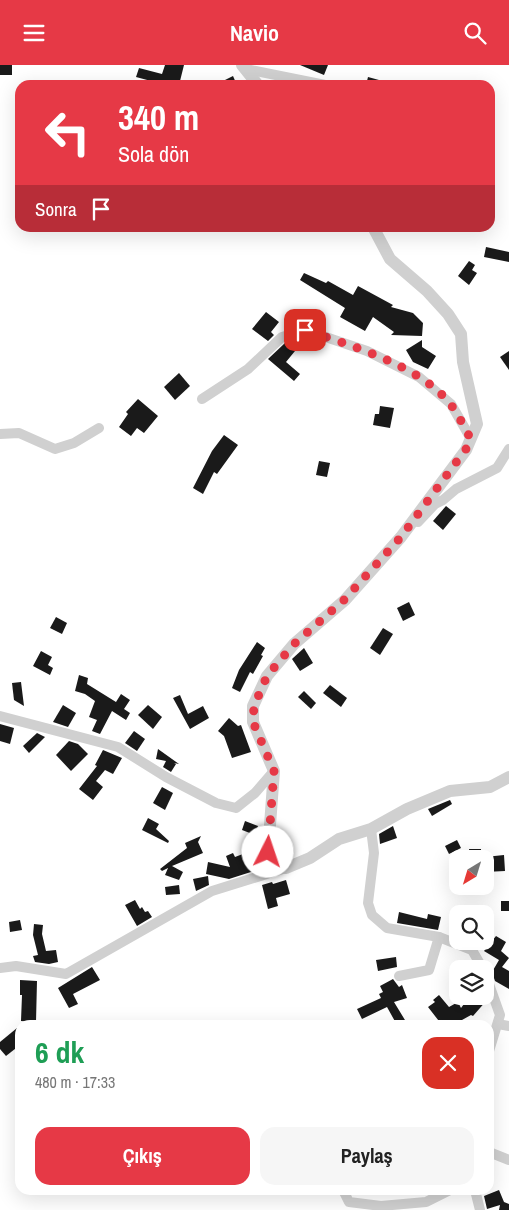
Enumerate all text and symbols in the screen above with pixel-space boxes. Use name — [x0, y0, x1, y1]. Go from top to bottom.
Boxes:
text: Navio — [230, 18, 279, 48]
icon: menu — [20, 19, 48, 47]
icon: search — [461, 19, 489, 47]
text: 340 m — [118, 94, 199, 141]
icon: left — [35, 100, 100, 165]
text: Sola dön — [118, 139, 189, 169]
icon: arrive — [87, 195, 115, 223]
text: Sonra — [35, 196, 77, 222]
pin — [284, 309, 326, 351]
icon: arrive — [291, 316, 319, 344]
position arrow — [241, 825, 293, 877]
north arrow — [449, 850, 494, 895]
map controls — [449, 850, 494, 1005]
button: search — [449, 905, 494, 950]
button: layers — [449, 960, 494, 1005]
text: 6 dk — [35, 1032, 84, 1072]
button: close — [422, 1037, 474, 1089]
text: 480 m · 17:33 — [35, 1071, 115, 1093]
button: Çıkış — [35, 1127, 250, 1185]
button: Paylaş — [260, 1127, 474, 1185]

